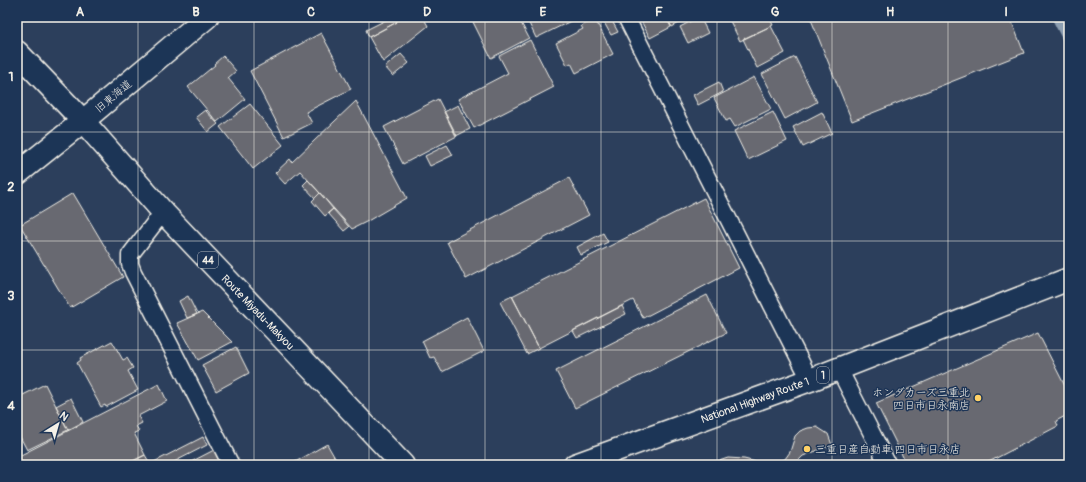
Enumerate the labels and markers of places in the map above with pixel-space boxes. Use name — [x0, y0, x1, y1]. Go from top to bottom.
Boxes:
place label: ホンダカーズ三重北 四日市日永南店 — [872, 386, 970, 412]
marker: ホンダカーズ三重北 四日市日永南店 — [973, 393, 983, 403]
place label: 三重日産自動車 四日市日永店 — [815, 443, 960, 456]
marker: 三重日産自動車 四日市日永店 — [802, 444, 812, 454]

